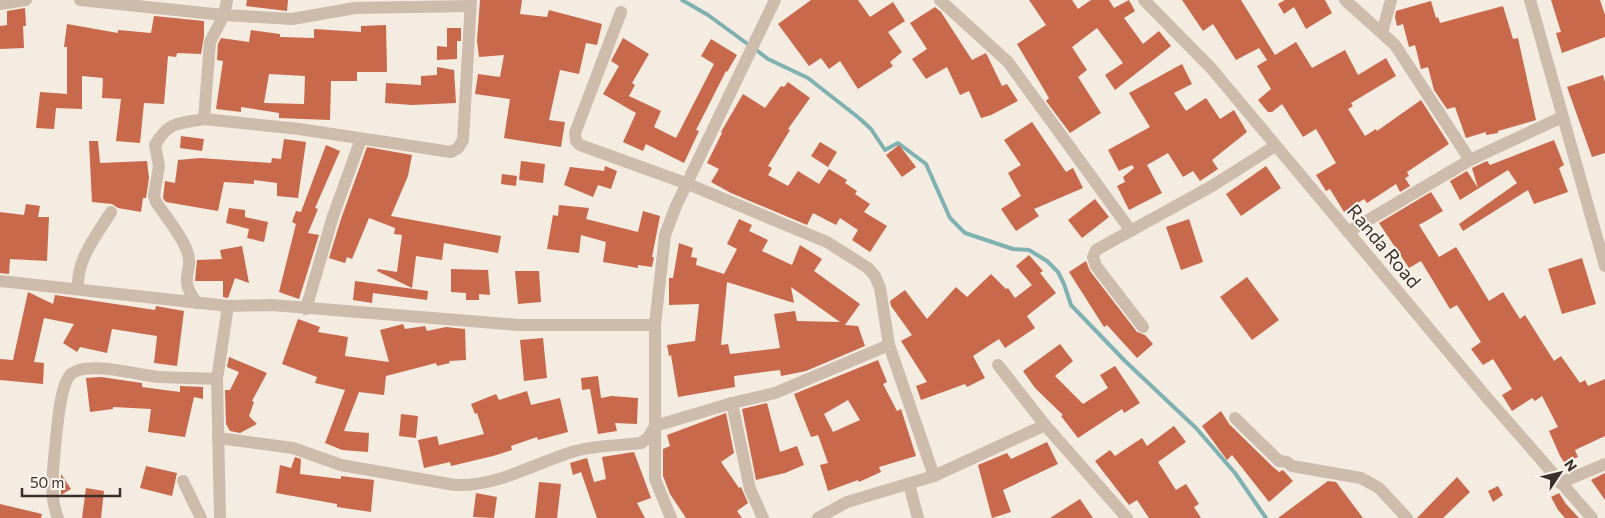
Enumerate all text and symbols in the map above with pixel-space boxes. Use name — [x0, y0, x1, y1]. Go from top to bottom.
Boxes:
street label: Randa Road — [1343, 199, 1426, 292]
north arrow — [1535, 448, 1585, 498]
text: N — [1561, 456, 1581, 474]
scale bar — [22, 466, 120, 498]
text: 50 m — [30, 473, 64, 491]

